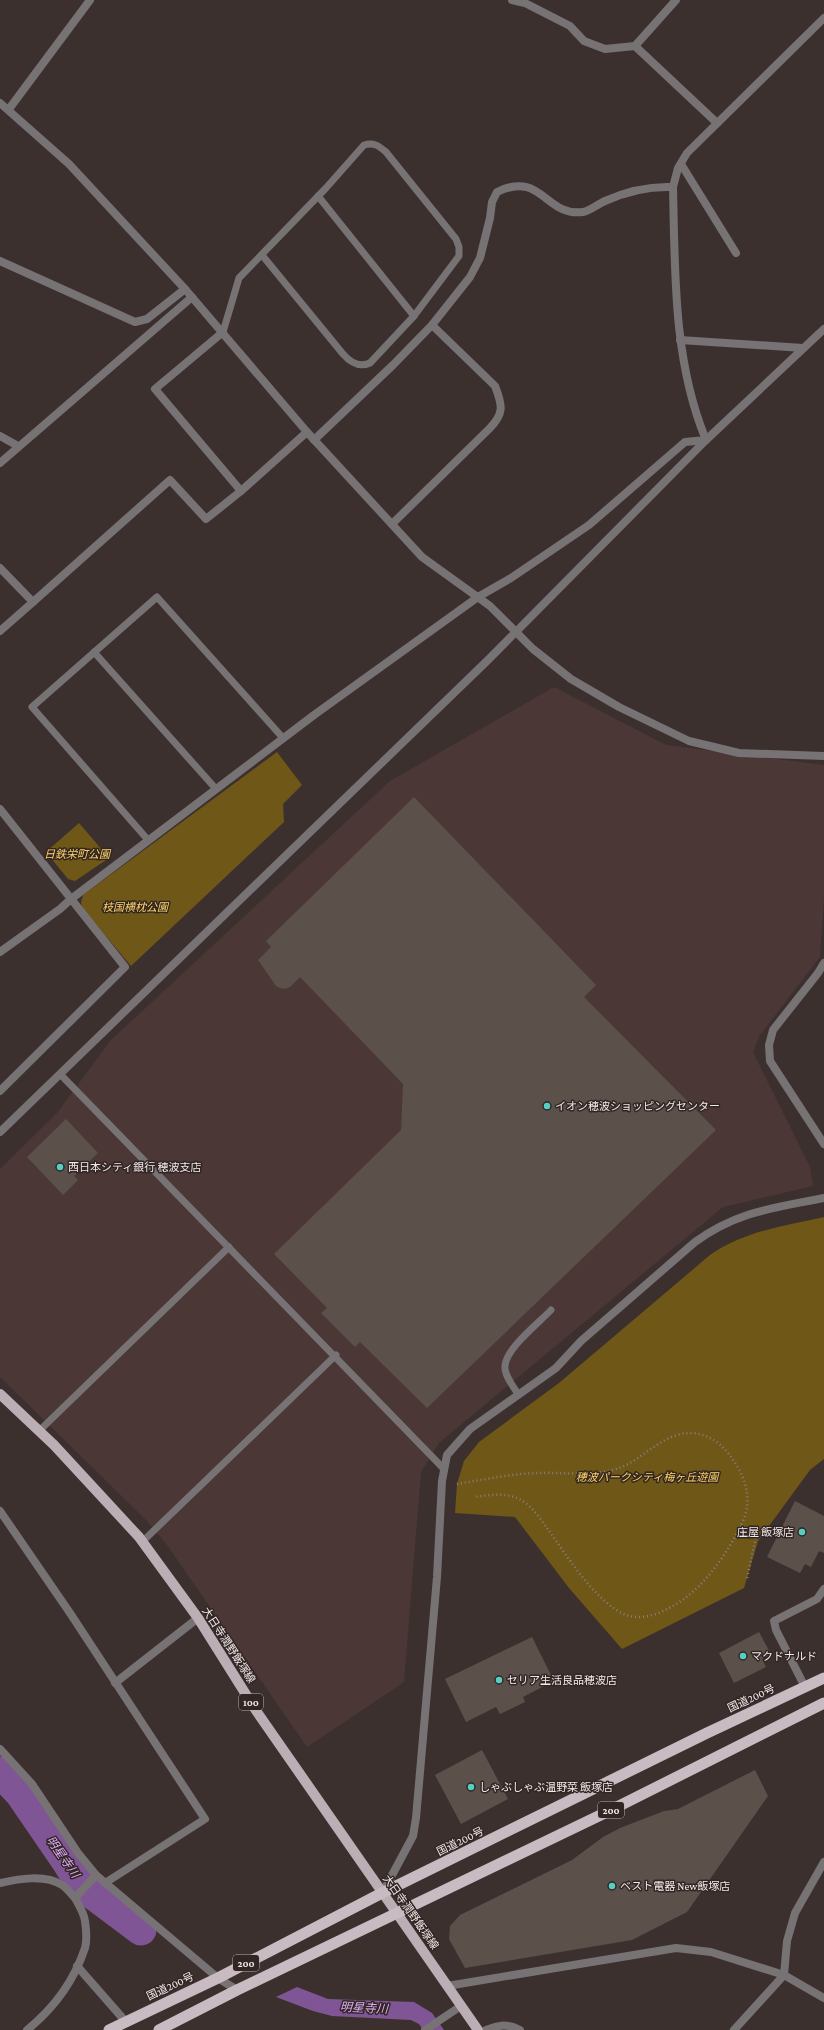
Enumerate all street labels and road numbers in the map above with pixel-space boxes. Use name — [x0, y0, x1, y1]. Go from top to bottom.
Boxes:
street label: 大日寺潤野飯塚線 — [200, 1605, 258, 1685]
street label: 国道200号 — [725, 1682, 777, 1714]
road number: 100 — [239, 1694, 263, 1710]
road number: 200 — [598, 1802, 624, 1818]
street label: 国道200号 — [435, 1824, 485, 1858]
street label: 大日寺潤野飯塚線 — [381, 1873, 441, 1951]
road number: 200 — [233, 1955, 259, 1971]
street label: 国道200号 — [144, 1970, 196, 2002]

